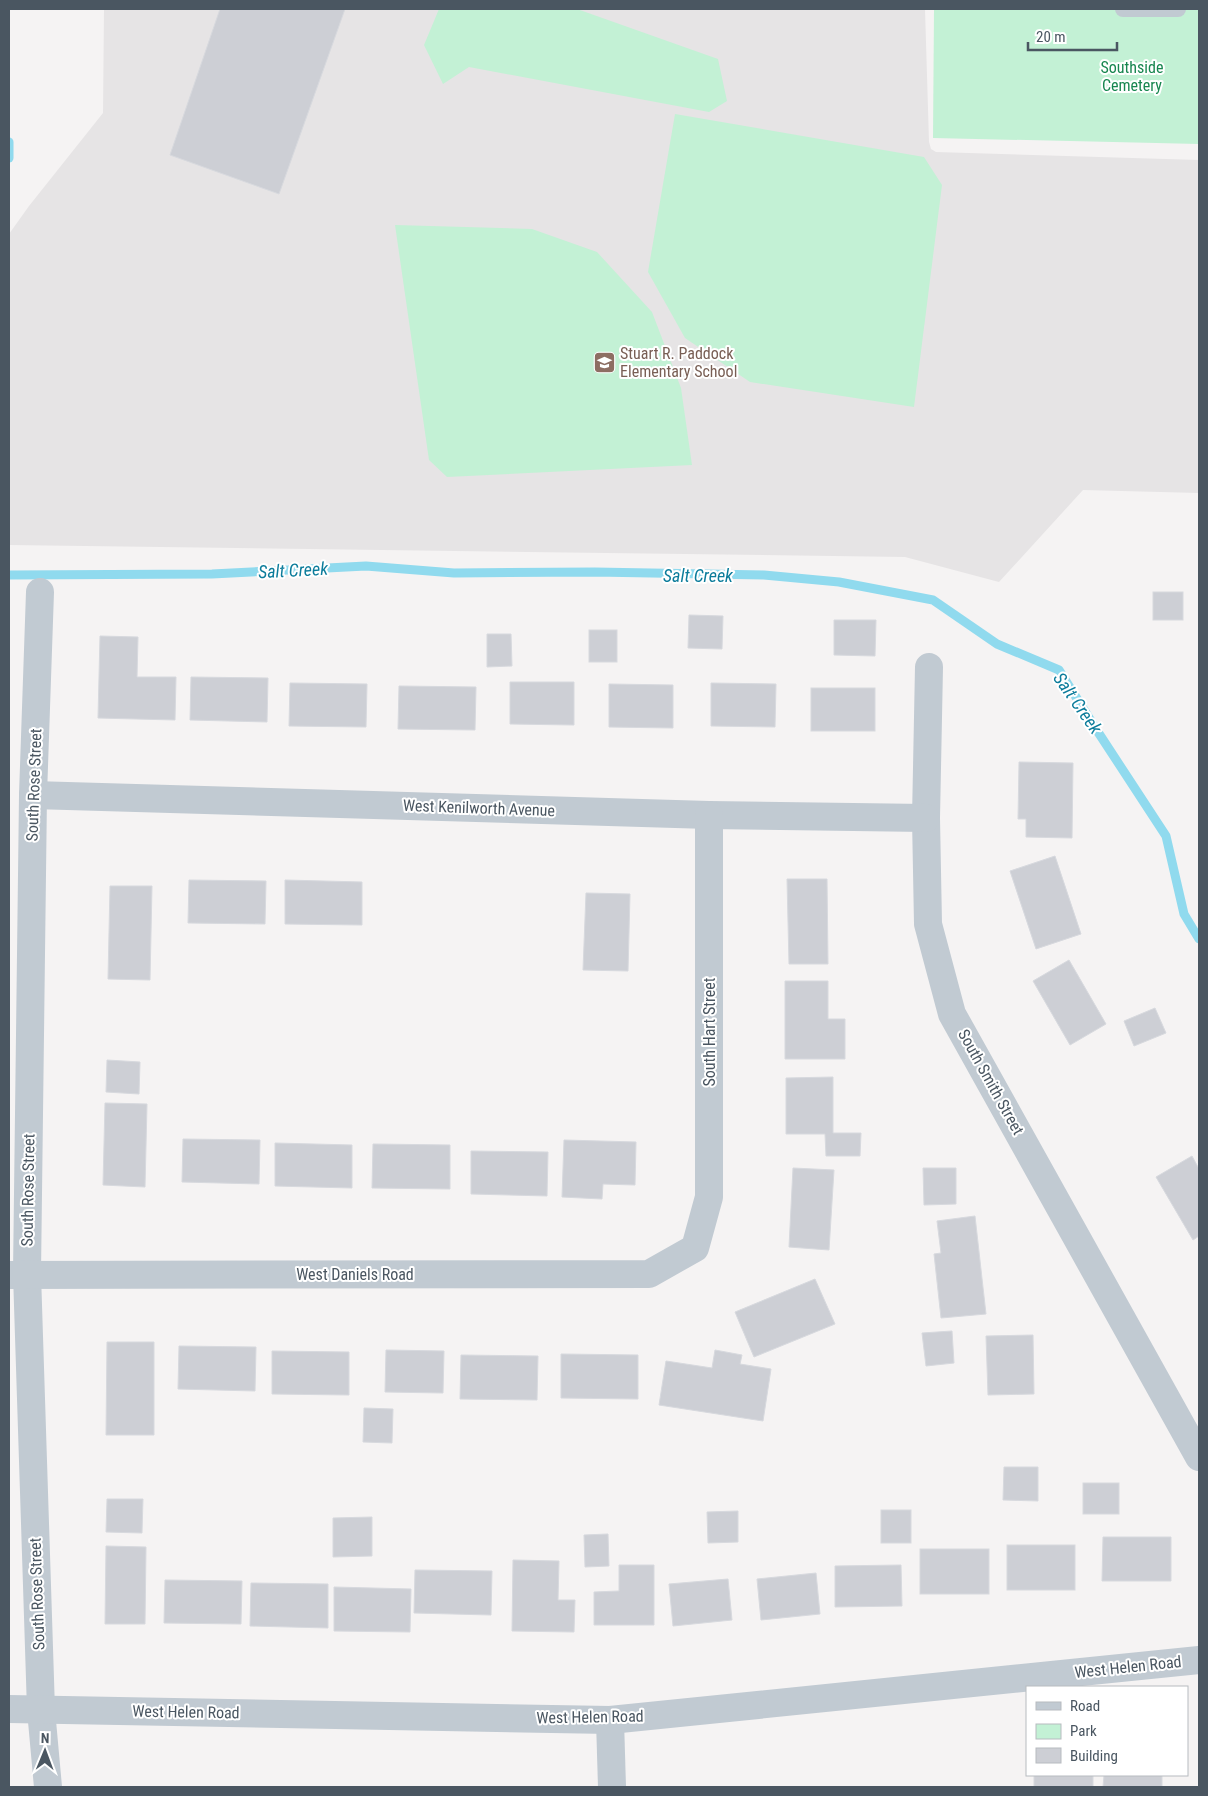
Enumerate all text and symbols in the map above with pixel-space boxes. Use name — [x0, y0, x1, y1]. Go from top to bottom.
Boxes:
scale bar — [1028, 20, 1117, 52]
text: 20 m — [1036, 28, 1066, 46]
park label: Southside Cemetery — [1101, 58, 1163, 95]
place label: Stuart R. Paddock Elementary School — [620, 344, 737, 381]
school or university icon: Stuart R. Paddock Elementary School — [592, 350, 616, 374]
water label: Salt Creek — [258, 558, 330, 582]
water label: Salt Creek — [663, 565, 734, 586]
water label: Salt Creek — [1049, 668, 1107, 739]
street label: South Rose Street — [23, 728, 45, 842]
street label: West Kenilworth Avenue — [403, 796, 555, 820]
street label: South Hart Street — [700, 977, 719, 1086]
street label: South Smith Street — [954, 1026, 1028, 1138]
street label: South Rose Street — [18, 1133, 38, 1247]
street label: West Daniels Road — [296, 1265, 414, 1284]
street label: South Rose Street — [26, 1537, 48, 1651]
street label: West Helen Road — [1074, 1652, 1182, 1682]
legend — [1026, 1686, 1188, 1776]
text: Road — [1070, 1697, 1100, 1715]
street label: West Helen Road — [132, 1702, 240, 1722]
street label: West Helen Road — [536, 1707, 644, 1727]
text: Park — [1070, 1722, 1097, 1740]
north arrow — [20, 1726, 70, 1776]
text: N — [41, 1730, 50, 1746]
text: Building — [1070, 1747, 1118, 1765]

